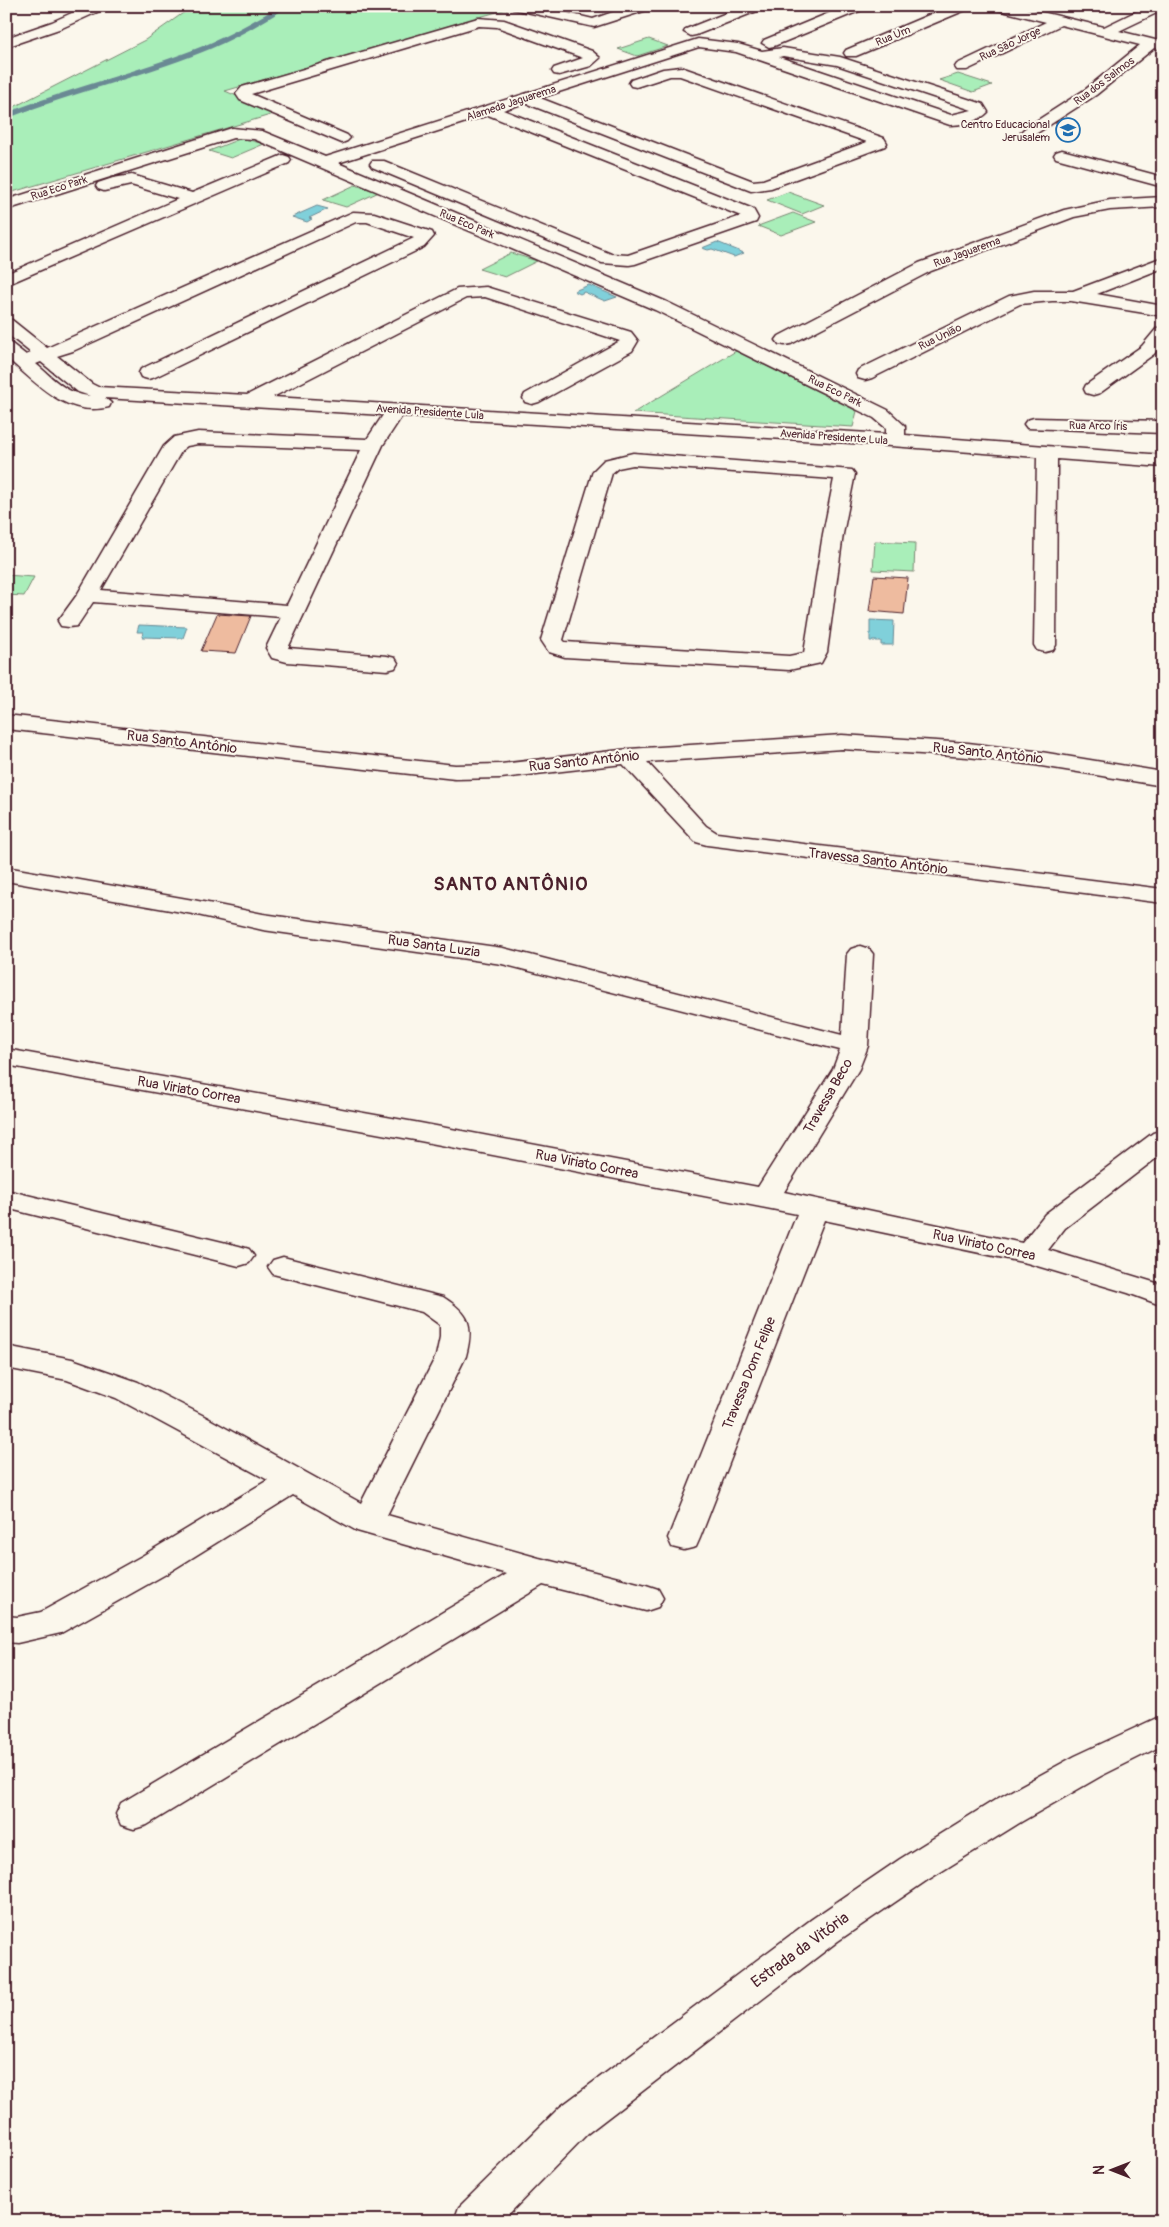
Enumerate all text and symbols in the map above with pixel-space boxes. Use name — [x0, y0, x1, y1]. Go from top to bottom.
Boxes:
street label: Rua Um — [874, 23, 913, 49]
street label: Rua São Jorge — [977, 24, 1043, 64]
street label: Rua dos Salmos — [1071, 54, 1137, 108]
street label: Alameda Jaguarema — [465, 82, 557, 124]
school or university icon: Centro Educacional Jerusalem — [1055, 117, 1081, 143]
place label: Centro Educacional Jerusalem — [961, 118, 1050, 144]
street label: Rua Eco Park — [29, 173, 89, 203]
street label: Rua Eco Park — [438, 207, 497, 242]
street label: Rua Jaguarema — [932, 234, 1002, 270]
street label: Rua União — [916, 321, 964, 353]
street label: Rua Eco Park — [806, 372, 864, 410]
street label: Avenida Presidente Lula — [376, 402, 484, 422]
street label: Rua Arco Íris — [1069, 419, 1127, 433]
street label: Avenida Presidente Lula — [780, 427, 888, 447]
street label: Rua Santo Antônio — [126, 727, 239, 757]
street label: Rua Santo Antônio — [932, 739, 1045, 767]
street label: Rua Santo Antônio — [528, 747, 641, 775]
street label: Travessa Santo Antônio — [807, 844, 949, 878]
district label: SANTO ANTÔNIO — [434, 872, 588, 896]
street label: Rua Santa Luzia — [387, 931, 481, 961]
street label: Travessa Beco — [800, 1055, 856, 1136]
street label: Rua Viriato Correa — [136, 1073, 242, 1107]
street label: Rua Viriato Correa — [534, 1146, 640, 1182]
street label: Rua Viriato Correa — [931, 1226, 1037, 1264]
street label: Travessa Dom Felipe — [719, 1314, 779, 1432]
street label: Estrada da Vitória — [747, 1908, 853, 1992]
north arrow — [1086, 2144, 1136, 2194]
text: N — [1091, 2165, 1108, 2175]

